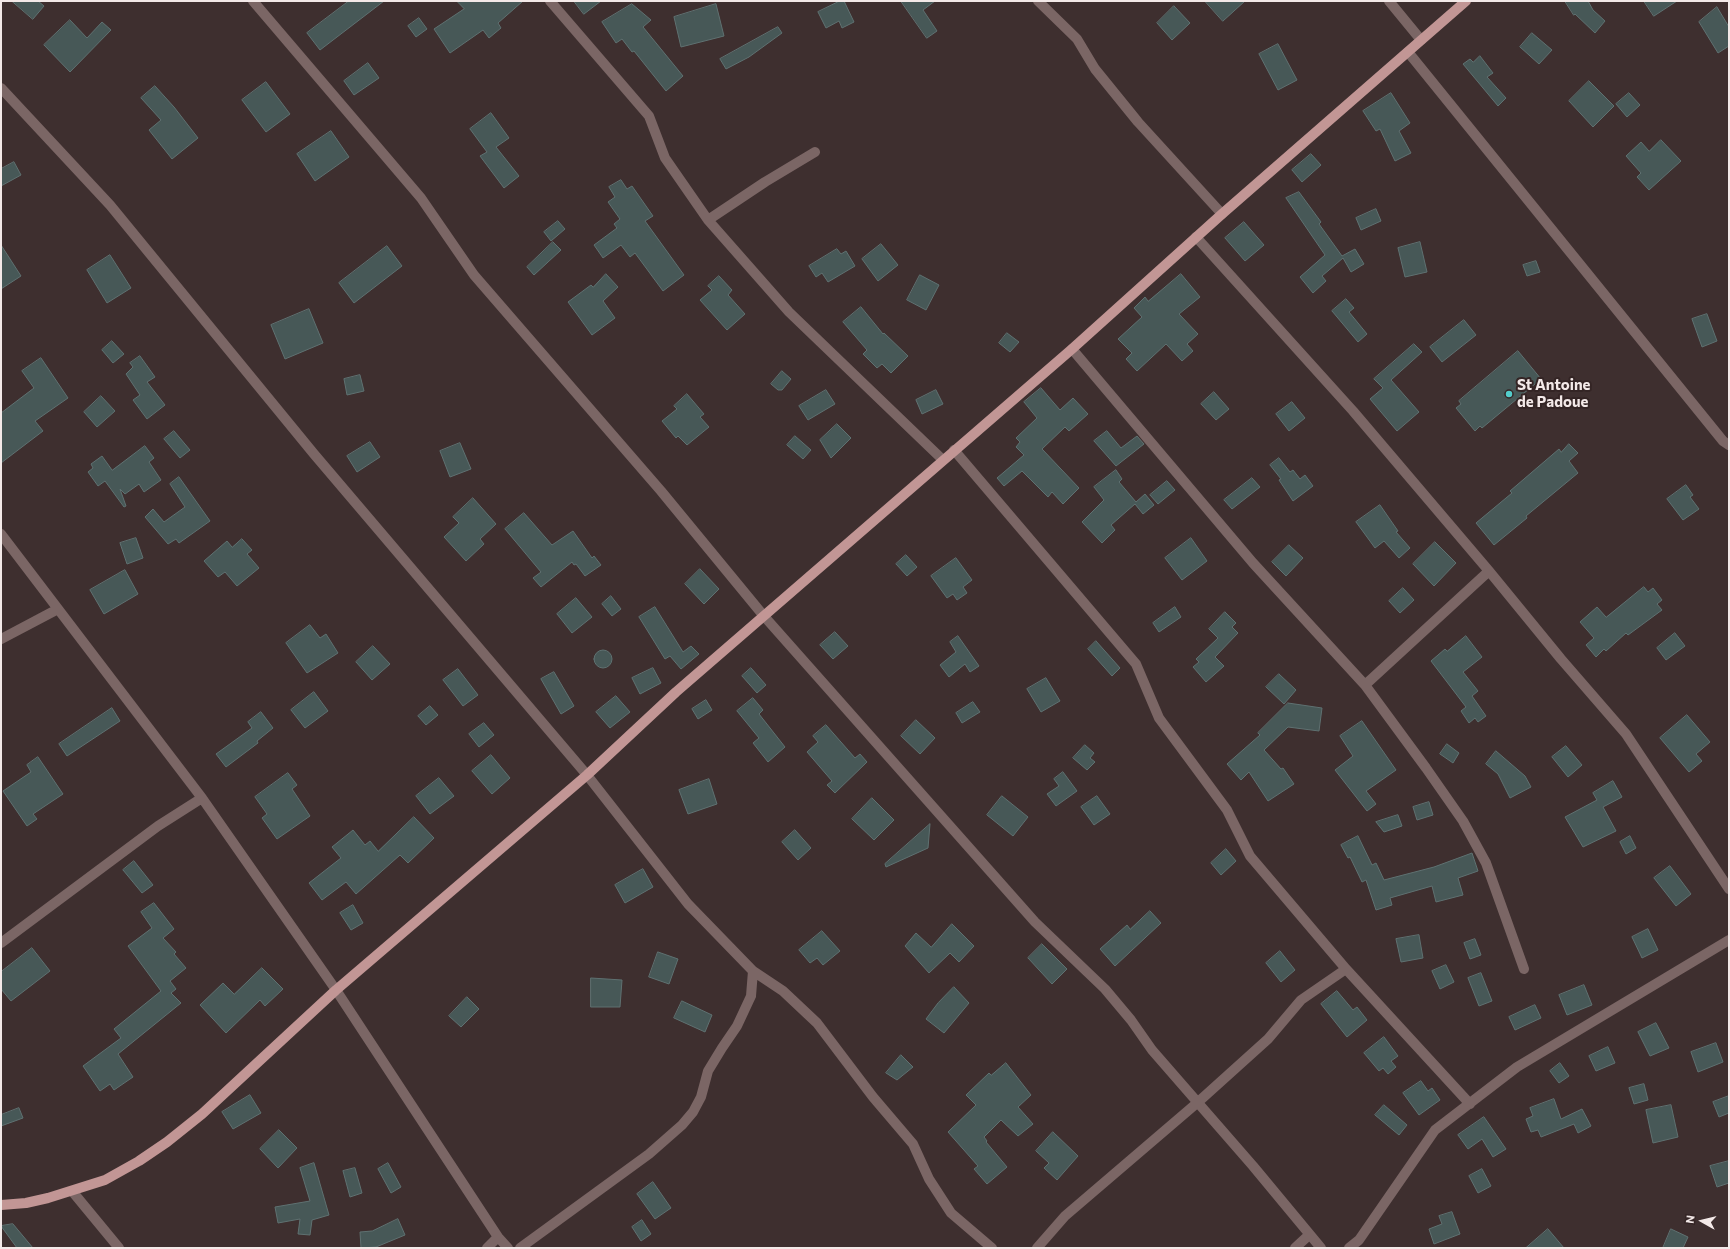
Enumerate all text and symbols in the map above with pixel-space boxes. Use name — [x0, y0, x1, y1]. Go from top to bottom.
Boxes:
place label: St Antoine de Padoue — [1517, 376, 1591, 411]
marker: St Antoine de Padoue — [1504, 389, 1514, 399]
north arrow — [1682, 1201, 1722, 1241]
text: N — [1683, 1214, 1697, 1224]

